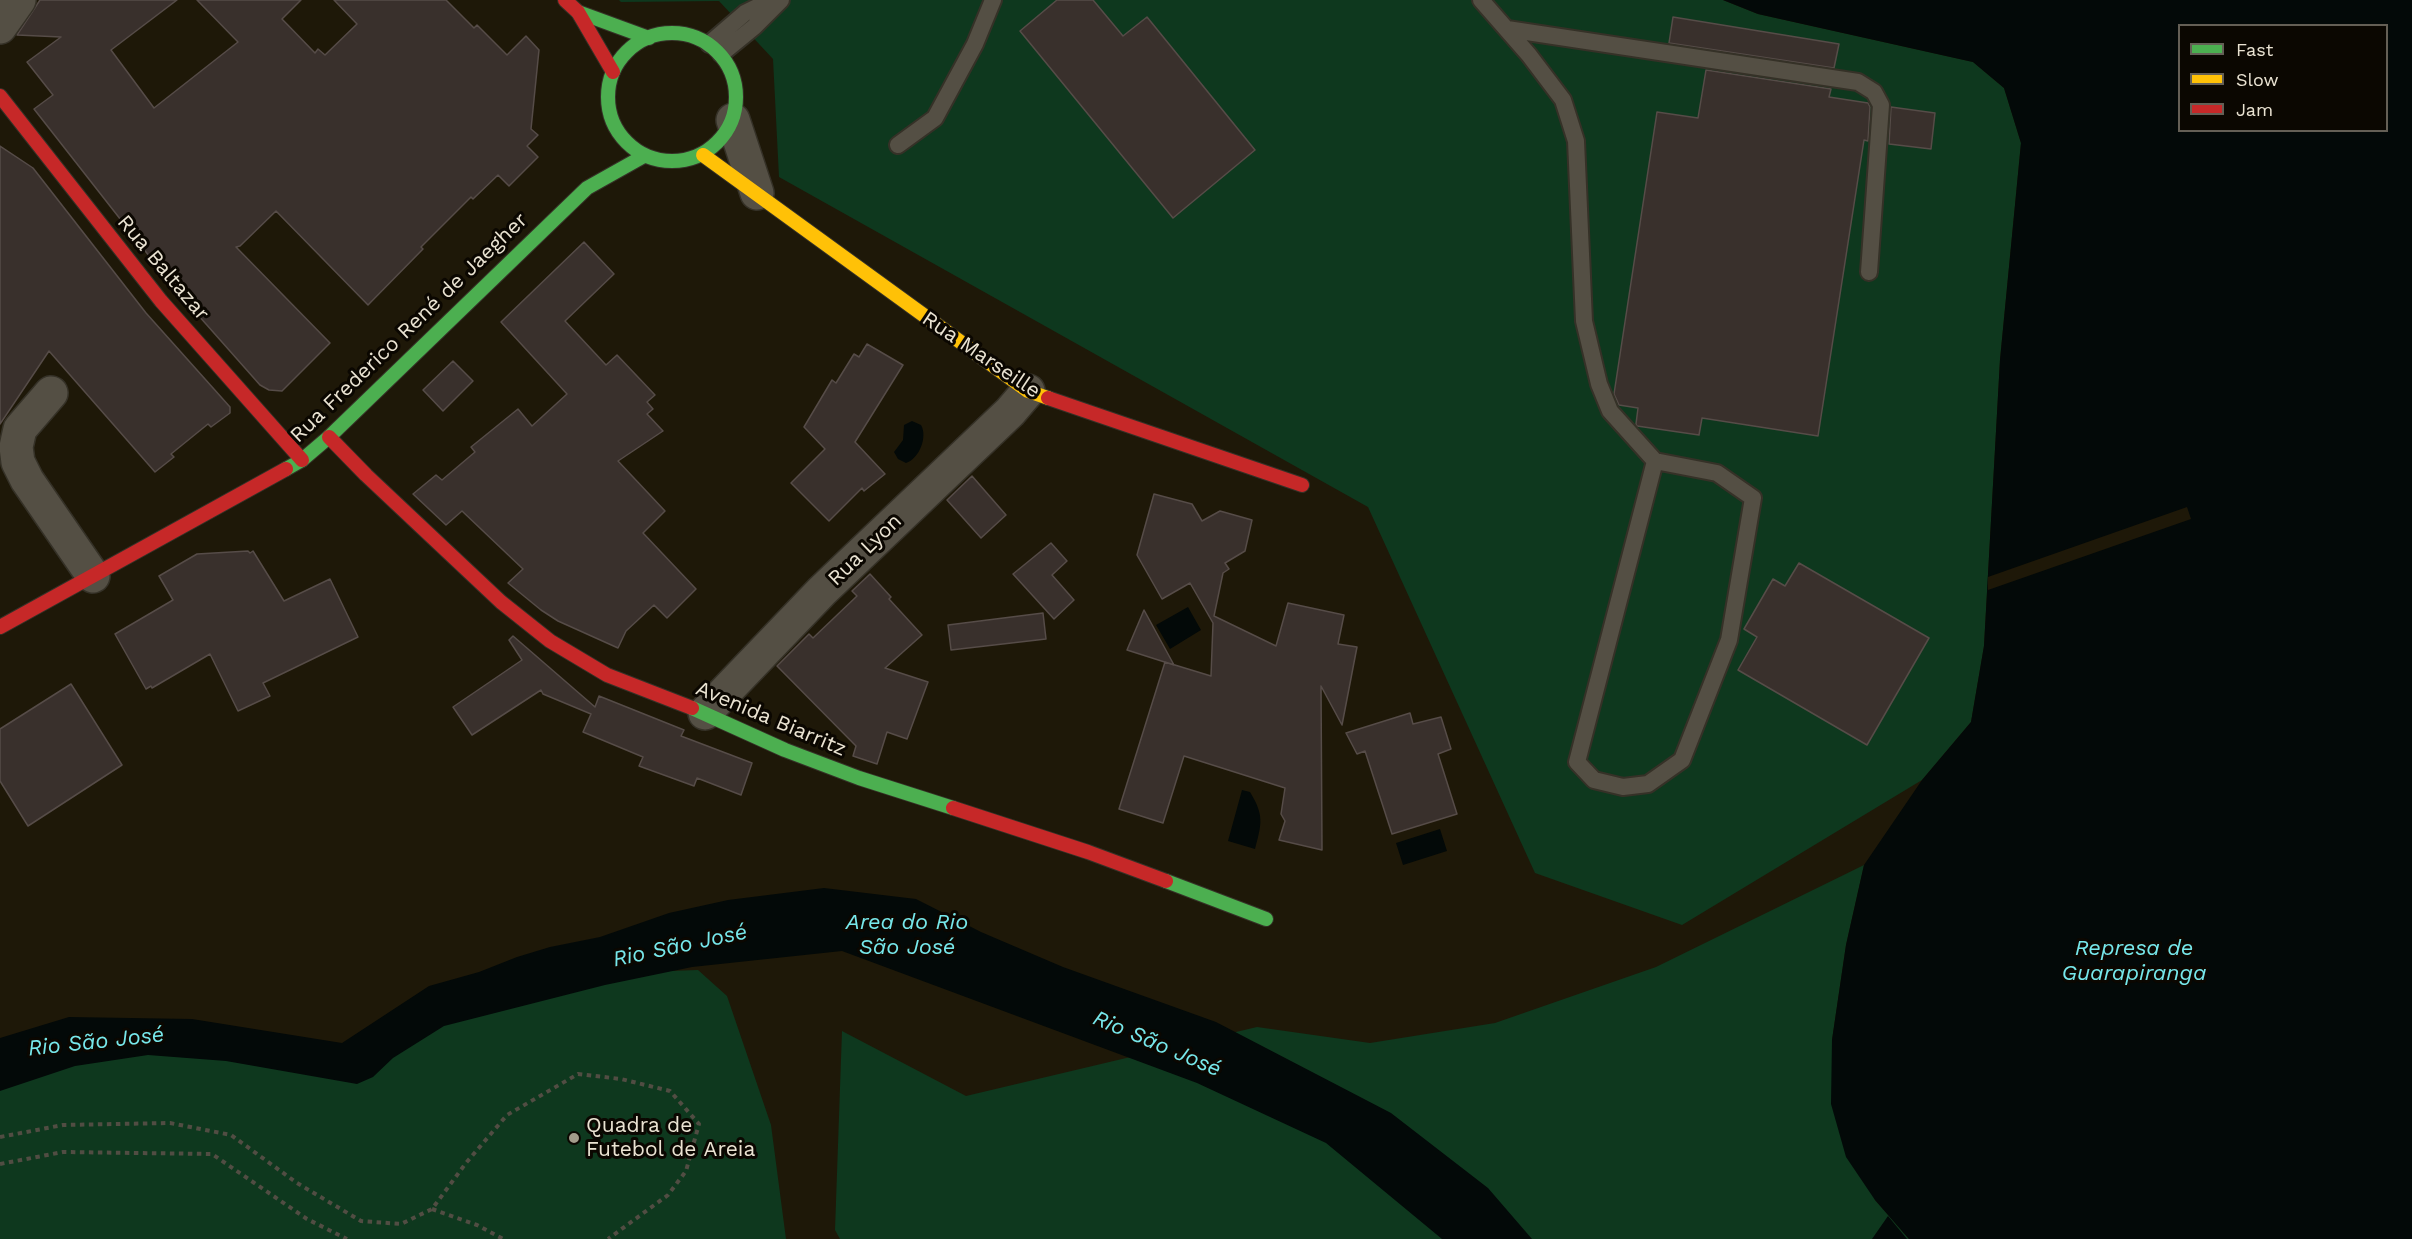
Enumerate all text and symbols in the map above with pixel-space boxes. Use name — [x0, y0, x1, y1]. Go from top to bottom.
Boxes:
legend — [2178, 24, 2388, 132]
text: Fast — [2236, 39, 2273, 60]
text: Slow — [2236, 69, 2279, 90]
text: Jam — [2236, 99, 2273, 120]
street label: Rua Frederico René de Jaegher — [285, 208, 533, 448]
street label: Rua Baltazar — [112, 210, 214, 326]
street label: Rua Marseille — [917, 306, 1045, 404]
street label: Rua Lyon — [823, 509, 907, 591]
street label: Avenida Biarritz — [692, 676, 850, 762]
water label: Area do Rio São José — [846, 910, 968, 962]
water label: Rio São José — [610, 919, 750, 973]
water label: Represa de Guarapiranga — [2061, 936, 2207, 987]
water label: Rio São José — [1089, 1005, 1225, 1083]
water label: Rio São José — [27, 1022, 165, 1062]
place label: Quadra de Futebol de Areia — [586, 1113, 755, 1163]
marker: Quadra de Futebol de Areia — [567, 1131, 581, 1145]

